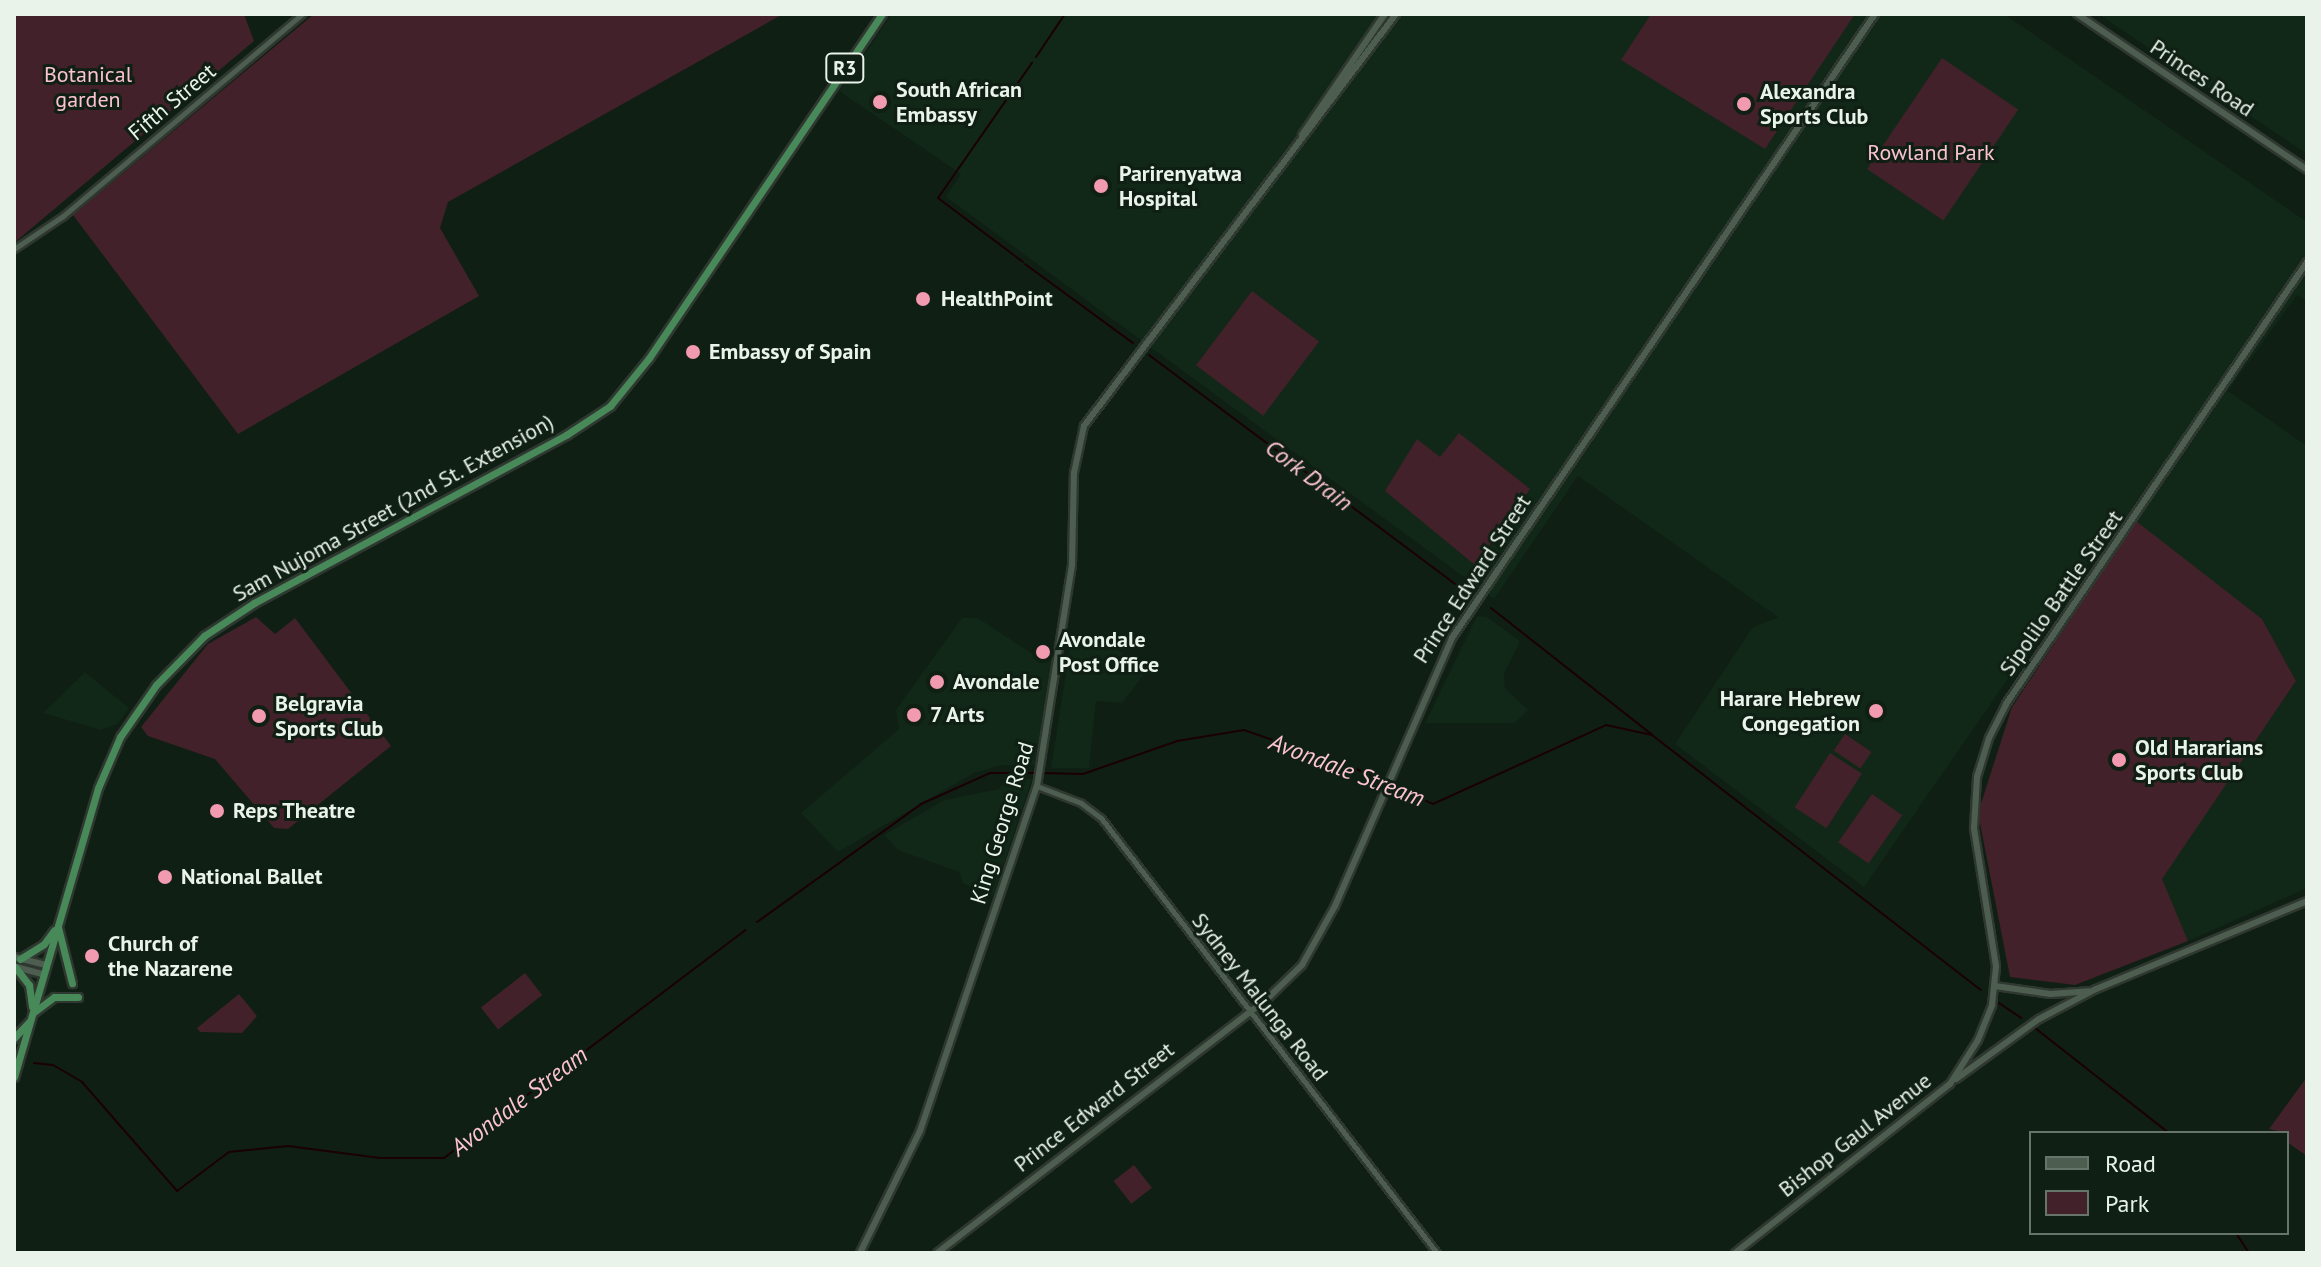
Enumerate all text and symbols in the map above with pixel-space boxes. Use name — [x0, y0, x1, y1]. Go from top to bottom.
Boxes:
street label: Princes Road — [2145, 34, 2259, 122]
road number: R3 — [825, 52, 865, 84]
street label: Fifth Street — [123, 58, 221, 146]
park label: Botanical garden — [44, 61, 132, 112]
place label: South African Embassy — [896, 76, 1023, 128]
place label: Alexandra Sports Club — [1760, 78, 1869, 130]
marker: South African Embassy — [871, 93, 889, 111]
marker: Alexandra Sports Club — [1735, 95, 1753, 113]
park label: Rowland Park — [1867, 140, 1995, 166]
place label: Parirenyatwa Hospital — [1119, 160, 1242, 212]
marker: Parirenyatwa Hospital — [1090, 175, 1112, 197]
place label: HealthPoint — [941, 286, 1053, 312]
marker: HealthPoint — [912, 288, 934, 310]
place label: Embassy of Spain — [709, 339, 872, 365]
marker: Embassy of Spain — [684, 343, 702, 361]
street label: Sam Nujoma Street (2nd St. Extension) — [227, 408, 559, 608]
water label: Cork Drain — [1259, 433, 1359, 517]
street label: Prince Edward Street — [1408, 490, 1536, 668]
street label: Sipolilo Battle Street — [1994, 505, 2128, 681]
place label: Avondale Post Office — [1059, 626, 1159, 678]
marker: Avondale Post Office — [1034, 643, 1052, 661]
place label: Avondale — [953, 669, 1040, 695]
marker: Avondale — [928, 673, 946, 691]
place label: Harare Hebrew Congegation — [1720, 685, 1860, 736]
place label: Belgravia Sports Club — [275, 690, 384, 742]
place label: 7 Arts — [930, 702, 987, 728]
marker: Harare Hebrew Congegation — [1867, 702, 1885, 720]
marker: 7 Arts — [905, 706, 923, 724]
marker: Belgravia Sports Club — [250, 707, 268, 725]
water label: Avondale Stream — [1265, 727, 1429, 813]
place label: Old Hararians Sports Club — [2135, 734, 2263, 786]
street label: King George Road — [965, 739, 1039, 907]
marker: Old Hararians Sports Club — [2110, 751, 2128, 769]
place label: Reps Theatre — [233, 798, 356, 824]
marker: Reps Theatre — [208, 802, 226, 820]
place label: National Ballet — [181, 864, 322, 890]
marker: National Ballet — [156, 868, 174, 886]
street label: Sydney Malunga Road — [1186, 908, 1334, 1086]
place label: Church of the Nazarene — [108, 930, 233, 982]
marker: Church of the Nazarene — [83, 947, 101, 965]
street label: Prince Edward Street — [1009, 1036, 1179, 1178]
water label: Avondale Stream — [445, 1040, 593, 1162]
street label: Bishop Gaul Avenue — [1773, 1067, 1937, 1203]
legend — [2029, 1131, 2289, 1235]
text: Road — [2105, 1148, 2156, 1179]
text: Park — [2105, 1188, 2149, 1219]

